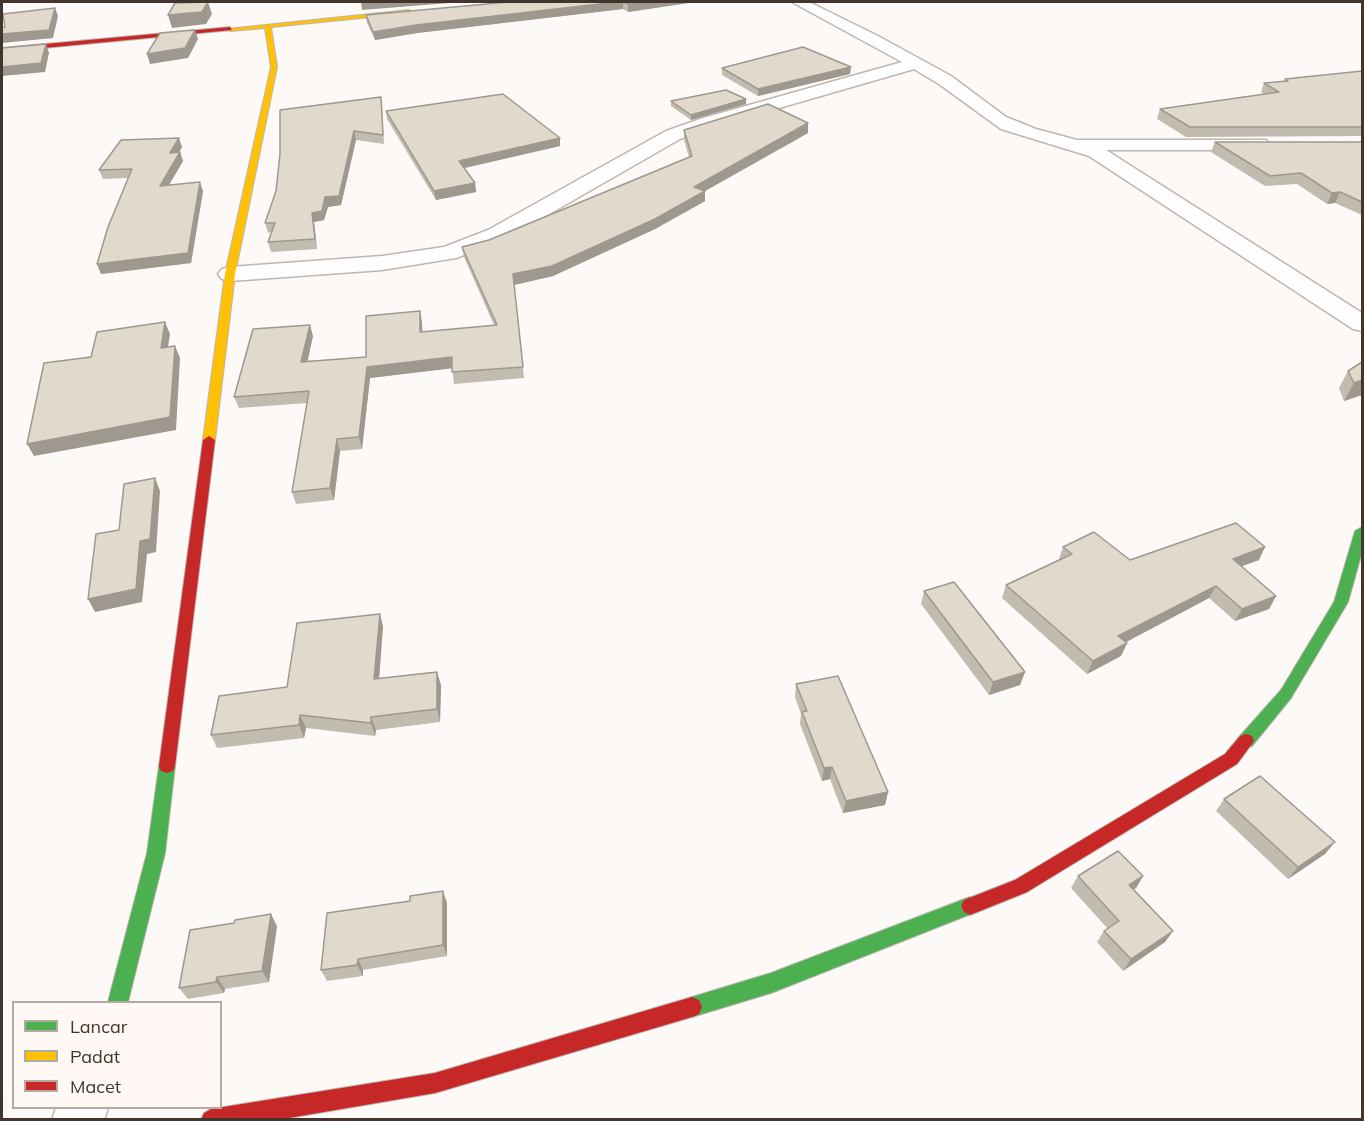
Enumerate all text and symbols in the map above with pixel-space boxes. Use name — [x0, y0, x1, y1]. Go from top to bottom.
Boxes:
legend — [12, 1001, 222, 1109]
text: Lancar — [70, 1015, 127, 1038]
text: Padat — [70, 1045, 120, 1068]
text: Macet — [70, 1075, 121, 1098]

